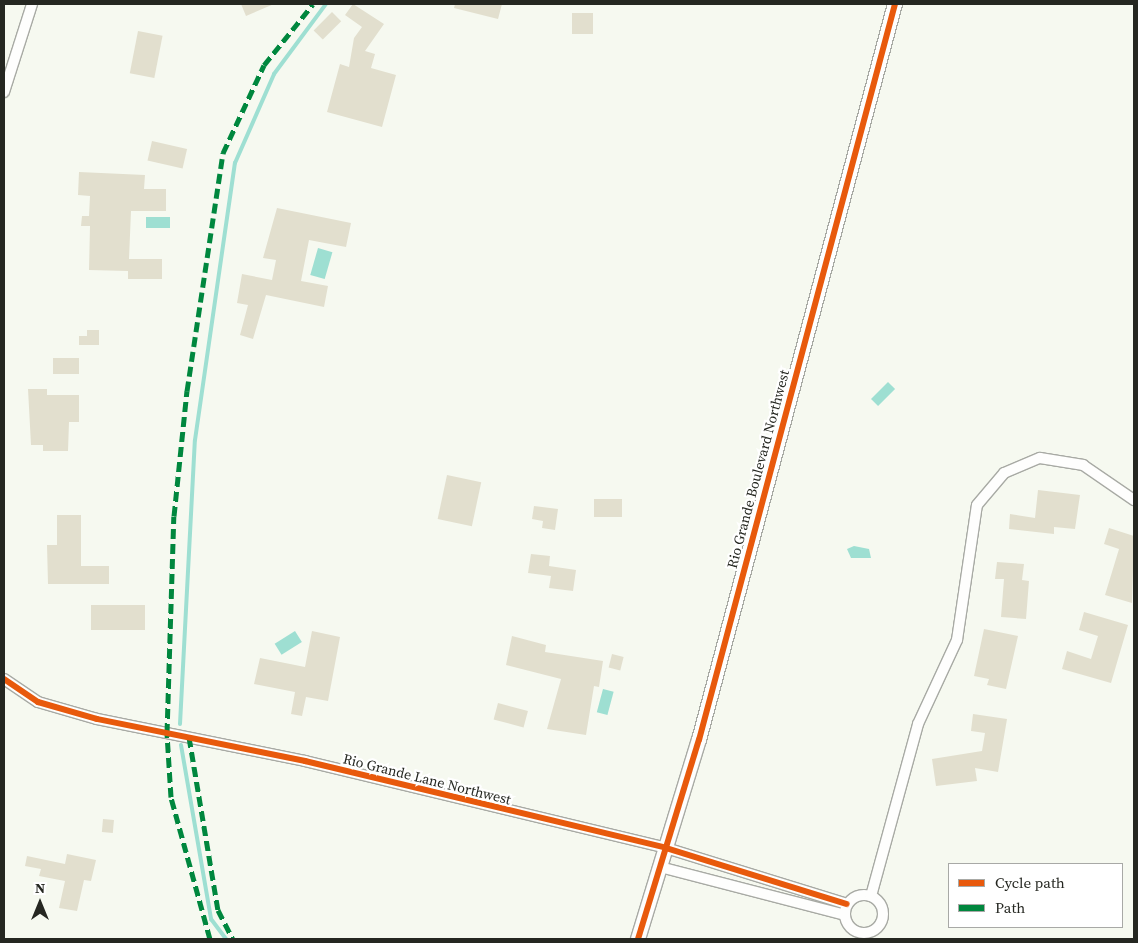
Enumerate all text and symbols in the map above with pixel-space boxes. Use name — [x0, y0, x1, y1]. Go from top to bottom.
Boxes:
street label: Rio Grande Boulevard Northwest — [723, 368, 793, 570]
street label: Rio Grande Lane Northwest — [341, 750, 513, 808]
legend — [948, 863, 1123, 928]
text: Cycle path — [995, 872, 1065, 893]
north arrow — [15, 878, 65, 928]
text: N — [35, 878, 45, 898]
text: Path — [995, 897, 1025, 918]

